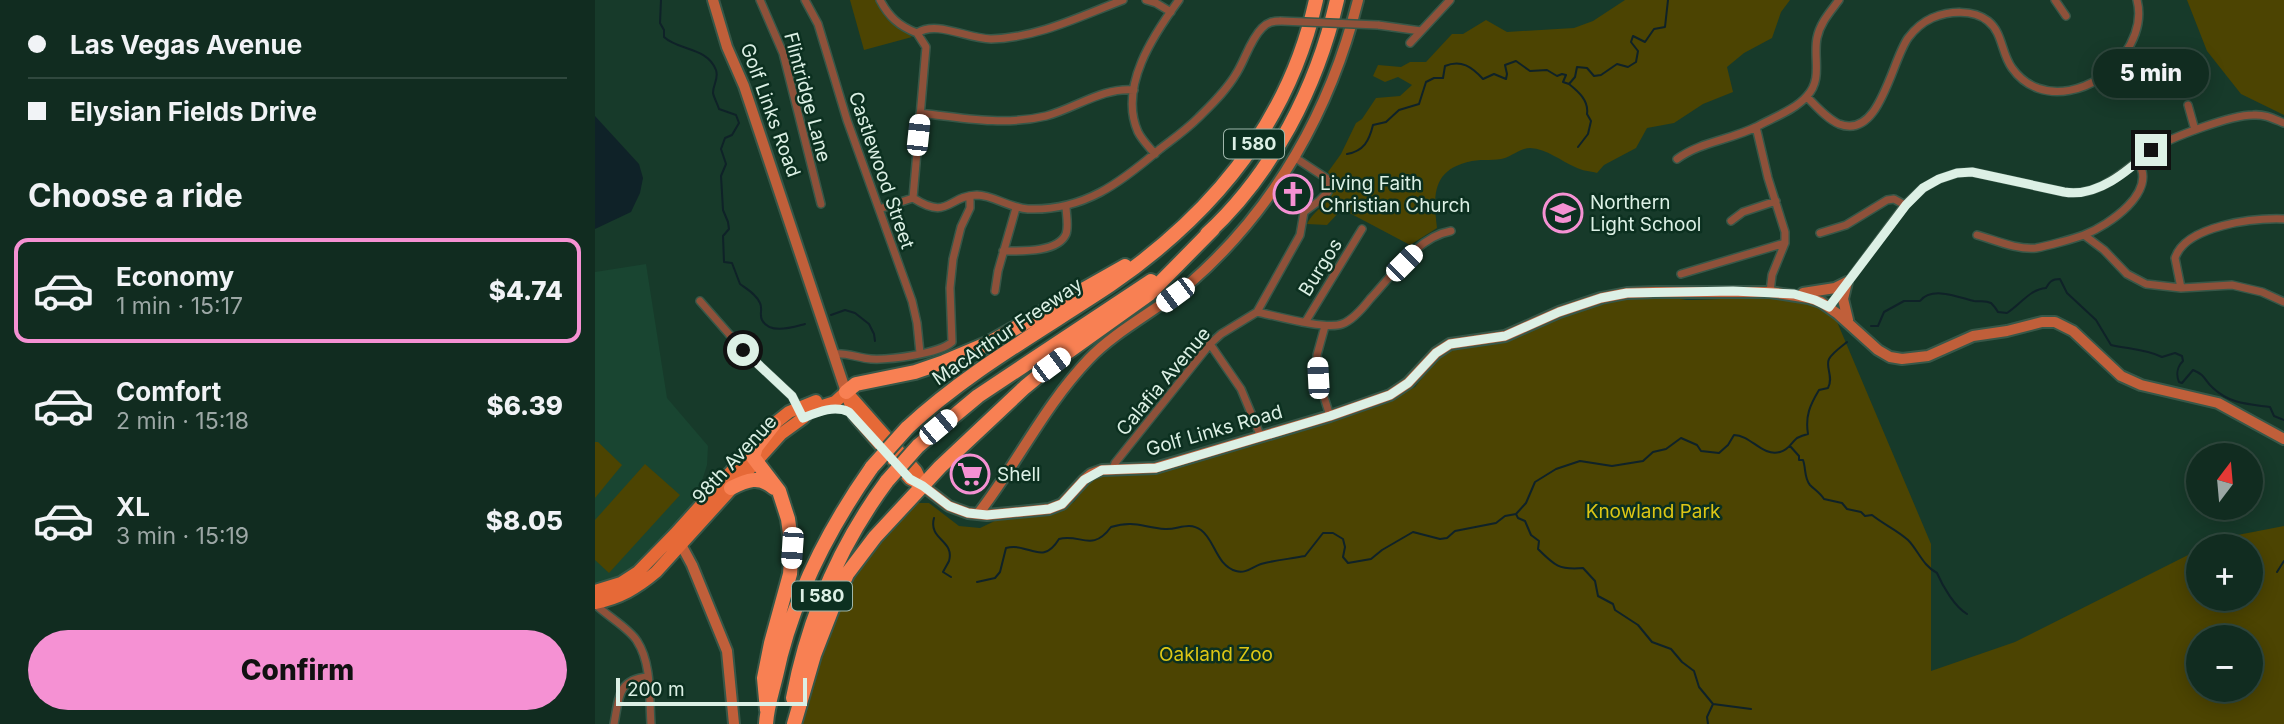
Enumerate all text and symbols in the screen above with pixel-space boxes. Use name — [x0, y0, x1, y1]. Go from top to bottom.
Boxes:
text: Las Vegas Avenue — [70, 29, 302, 60]
street label: Flintridge Lane — [779, 30, 836, 165]
street label: Golf Links Road — [736, 40, 805, 180]
callout: 5 min — [2093, 48, 2209, 97]
text: 5 min — [2120, 59, 2182, 87]
street label: Castlewood Street — [844, 89, 919, 252]
text: Elysian Fields Drive — [70, 96, 317, 127]
car — [906, 113, 931, 157]
road number: I 580 — [1224, 130, 1284, 159]
route end — [2135, 134, 2167, 166]
place label: Living Faith Christian Church — [1320, 172, 1471, 217]
church icon: Living Faith Christian Church — [1272, 173, 1314, 215]
text: Choose a ride — [28, 176, 243, 215]
place label: Northern Light School — [1590, 191, 1701, 236]
school or university icon: Northern Light School — [1542, 192, 1584, 234]
street label: Burgos — [1294, 234, 1347, 300]
car — [1382, 241, 1427, 285]
icon: car — [32, 259, 95, 322]
text: Economy — [116, 261, 234, 292]
street label: MacArthur Freeway — [928, 273, 1087, 390]
car — [1152, 274, 1199, 316]
text: $4.74 — [489, 275, 563, 306]
text: 1 min · 15:17 — [116, 292, 243, 320]
street label: Calafia Avenue — [1111, 323, 1215, 440]
route start — [727, 334, 759, 366]
car — [1028, 344, 1075, 386]
car — [1307, 356, 1330, 400]
icon: car — [32, 374, 95, 437]
text: Comfort — [116, 376, 221, 407]
text: $6.39 — [486, 390, 563, 421]
street label: Golf Links Road — [1143, 400, 1285, 461]
car — [916, 405, 961, 449]
text: 2 min · 15:18 — [116, 407, 249, 435]
street label: 98th Avenue — [687, 410, 781, 509]
north arrow — [2186, 443, 2263, 520]
map controls — [2186, 443, 2263, 702]
supermarket icon: Shell — [949, 453, 991, 495]
place label: Shell — [997, 463, 1041, 486]
icon: car — [32, 489, 95, 552]
text: XL — [116, 491, 150, 522]
park label: Knowland Park — [1586, 500, 1721, 523]
text: $8.05 — [486, 505, 563, 536]
text: 3 min · 15:19 — [116, 522, 249, 550]
car — [781, 526, 804, 570]
button: + — [2186, 534, 2263, 611]
road number: I 580 — [792, 582, 852, 610]
button: − — [2186, 625, 2263, 702]
button: Confirm — [28, 630, 567, 710]
park label: Oakland Zoo — [1159, 643, 1273, 666]
scale bar — [616, 675, 807, 707]
text: 200 m — [627, 678, 685, 701]

